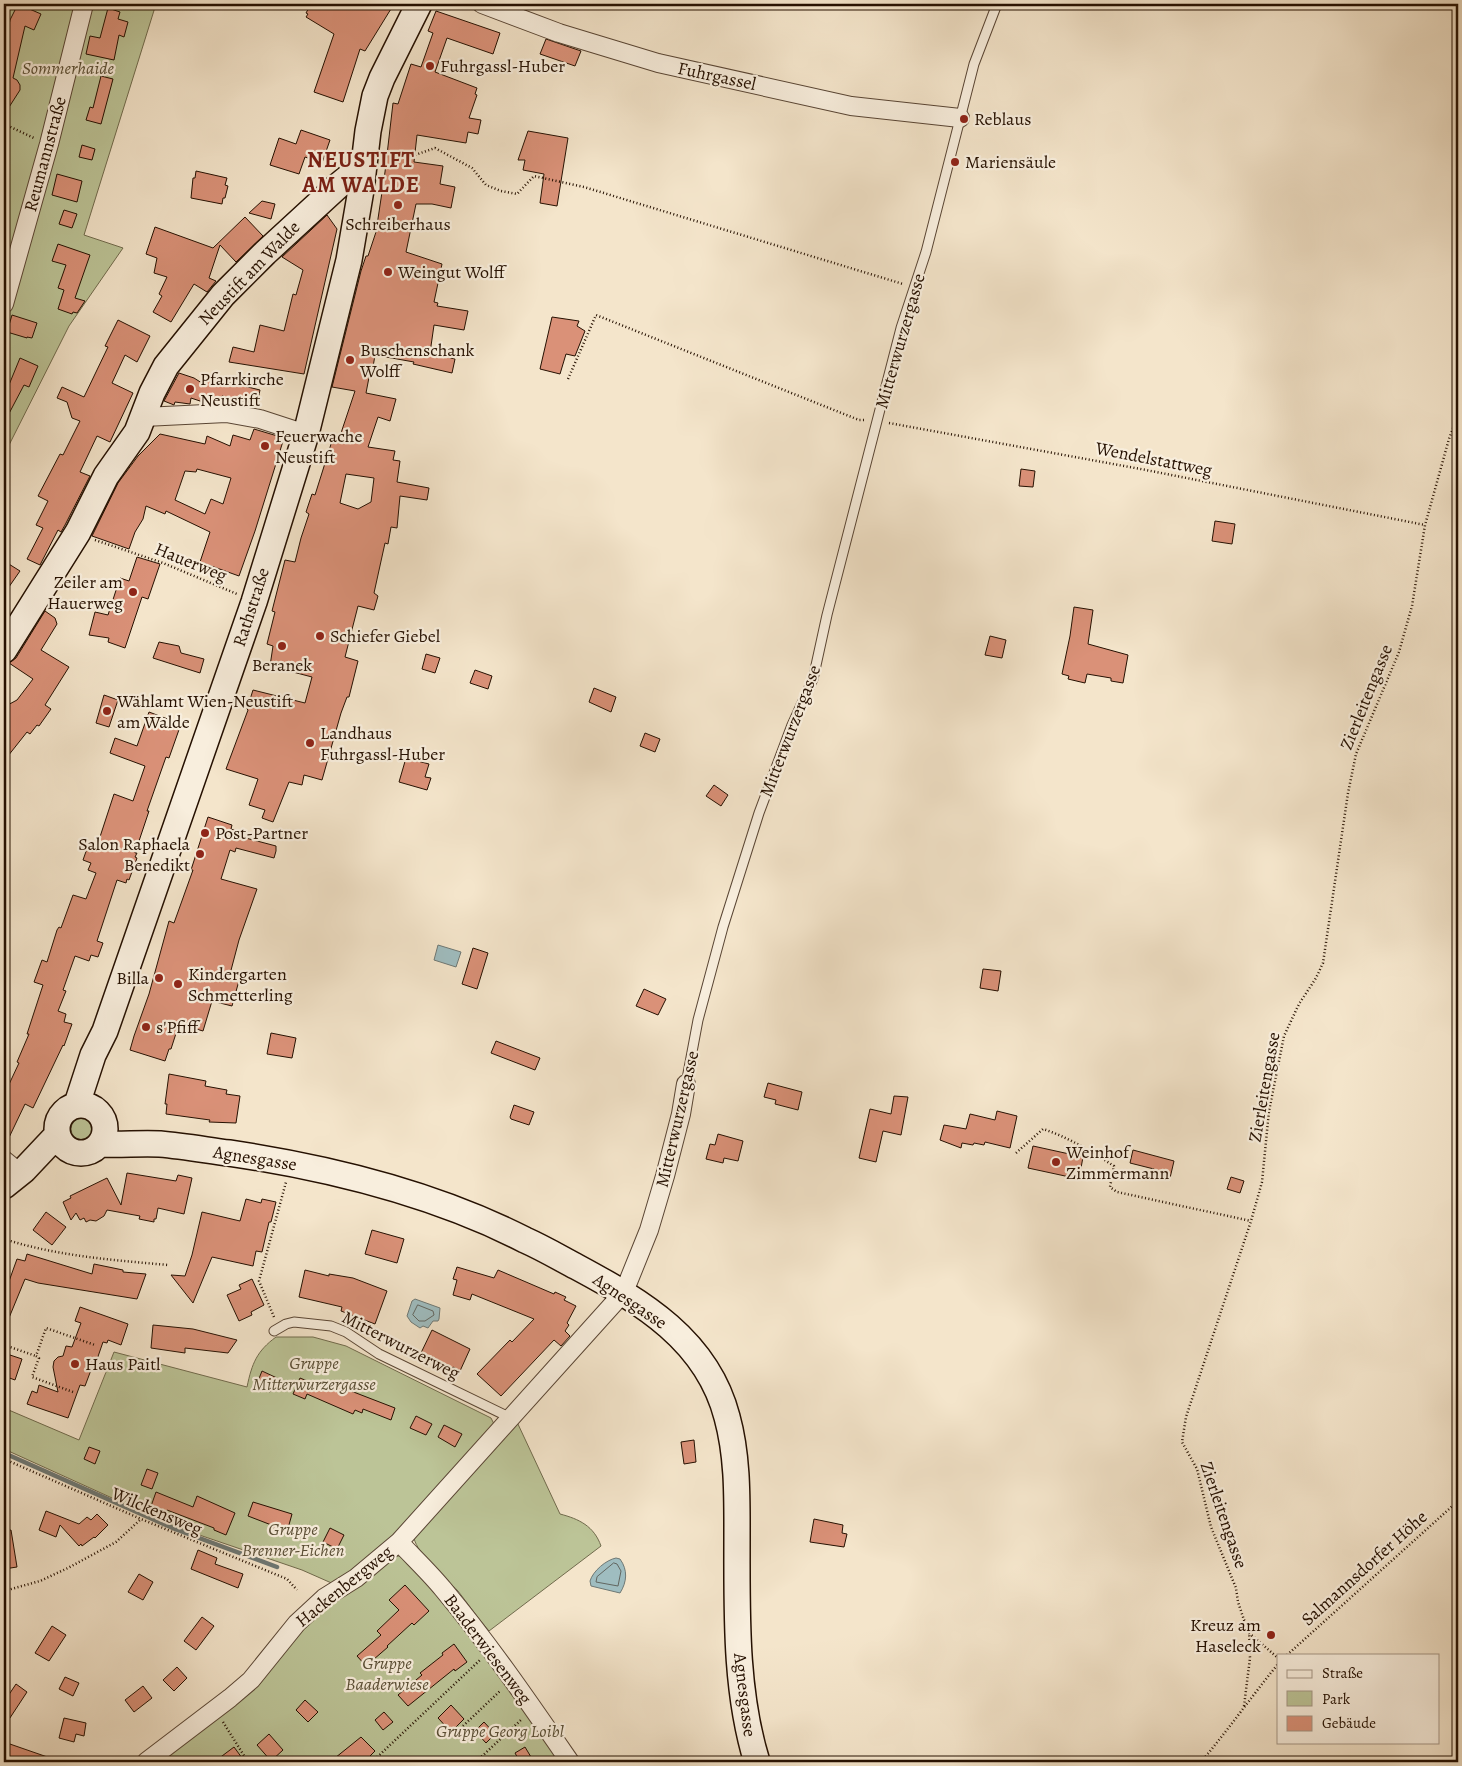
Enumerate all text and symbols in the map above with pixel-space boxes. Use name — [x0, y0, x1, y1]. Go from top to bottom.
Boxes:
place label: Fuhrgassl-Huber — [440, 54, 565, 78]
park label: Sommerhaide — [22, 56, 115, 80]
street label: Fuhrgassel — [676, 56, 759, 96]
marker: Fuhrgassl-Huber — [424, 60, 436, 72]
street label: Reumannstraße — [18, 94, 72, 214]
place label: Reblaus — [974, 107, 1031, 131]
marker: Reblaus — [958, 113, 970, 125]
district label: NEUSTIFT AM WALDE — [301, 145, 420, 200]
place label: Mariensäule — [965, 150, 1056, 174]
marker: Mariensäule — [949, 156, 961, 168]
marker: Schreiberhaus — [392, 199, 404, 211]
place label: Schreiberhaus — [345, 212, 451, 236]
street label: Neustift am Walde — [193, 216, 305, 330]
place label: Weingut Wolff — [397, 260, 508, 284]
marker: Weingut Wolff — [382, 266, 394, 278]
street label: Mitterwurzergasse — [869, 271, 931, 411]
place label: Buschenschank Wolff — [359, 338, 475, 383]
marker: Buschenschank Wolff — [344, 354, 356, 366]
place label: Pfarrkirche Neustift — [200, 367, 284, 412]
marker: Pfarrkirche Neustift — [184, 383, 196, 395]
place label: Feuerwache Neustift — [275, 424, 363, 469]
street label: Wendelstattweg — [1093, 436, 1214, 482]
marker: Feuerwache Neustift — [259, 440, 271, 452]
street label: Hauerweg — [151, 537, 231, 587]
street label: Rathstraße — [227, 565, 275, 649]
place label: Zeiler am Hauerweg — [47, 570, 123, 615]
marker: Zeiler am Hauerweg — [127, 586, 139, 598]
place label: Schiefer Giebel — [330, 624, 441, 648]
marker: Schiefer Giebel — [314, 630, 326, 642]
marker: Beranek — [276, 640, 288, 652]
street label: Zierleitengasse — [1334, 641, 1398, 753]
place label: Beranek — [252, 653, 312, 677]
street label: Mitterwurzergasse — [754, 662, 826, 800]
place label: Wählamt Wien-Neustift am Walde — [116, 689, 293, 734]
marker: Wählamt Wien-Neustift am Walde — [101, 705, 113, 717]
place label: Landhaus Fuhrgassl-Huber — [320, 721, 445, 766]
marker: Landhaus Fuhrgassl-Huber — [304, 737, 316, 749]
place label: Post-Partner — [215, 821, 308, 845]
marker: Post-Partner — [199, 827, 211, 839]
place label: Salon Raphaela Benedikt — [78, 832, 191, 877]
marker: Salon Raphaela Benedikt — [194, 848, 206, 860]
place label: Kindergarten Schmetterling — [188, 962, 293, 1007]
place label: Billa — [116, 966, 150, 990]
marker: Billa — [153, 972, 165, 984]
marker: Kindergarten Schmetterling — [172, 978, 184, 990]
place label: s'Pfiff — [156, 1015, 201, 1039]
marker: s'Pfiff — [140, 1021, 152, 1033]
street label: Zierleitengasse — [1243, 1030, 1285, 1144]
street label: Mitterwurzergasse — [650, 1048, 704, 1190]
street label: Agnesgasse — [210, 1139, 299, 1176]
place label: Weinhof Zimmermann — [1065, 1140, 1169, 1185]
marker: Weinhof Zimmermann — [1050, 1156, 1062, 1168]
street label: Agnesgasse — [587, 1267, 672, 1335]
street label: Mitterwurzerweg — [338, 1305, 464, 1385]
park label: Gruppe Mitterwurzergasse — [252, 1351, 376, 1396]
place label: Haus Paitl — [85, 1352, 161, 1376]
marker: Haus Paitl — [69, 1358, 81, 1370]
street label: Zierleitengasse — [1195, 1458, 1253, 1572]
street label: Wilckensweg — [107, 1481, 206, 1541]
street label: Salmannsdorfer Höhe — [1296, 1505, 1432, 1631]
park label: Gruppe Brenner-Eichen — [242, 1517, 344, 1562]
street label: Hackenbergweg — [291, 1539, 397, 1633]
street label: Baaderwiesenweg — [439, 1589, 537, 1709]
place label: Kreuz am Haseleck — [1190, 1613, 1261, 1658]
marker: Kreuz am Haseleck — [1265, 1629, 1277, 1641]
park label: Gruppe Baaderwiese — [345, 1651, 429, 1696]
street label: Agnesgasse — [728, 1651, 762, 1738]
legend — [1277, 1654, 1440, 1744]
text: Straße — [1322, 1663, 1363, 1683]
text: Park — [1322, 1689, 1351, 1709]
text: Gebäude — [1322, 1713, 1376, 1733]
park label: Gruppe Georg Loibl — [436, 1719, 565, 1743]

